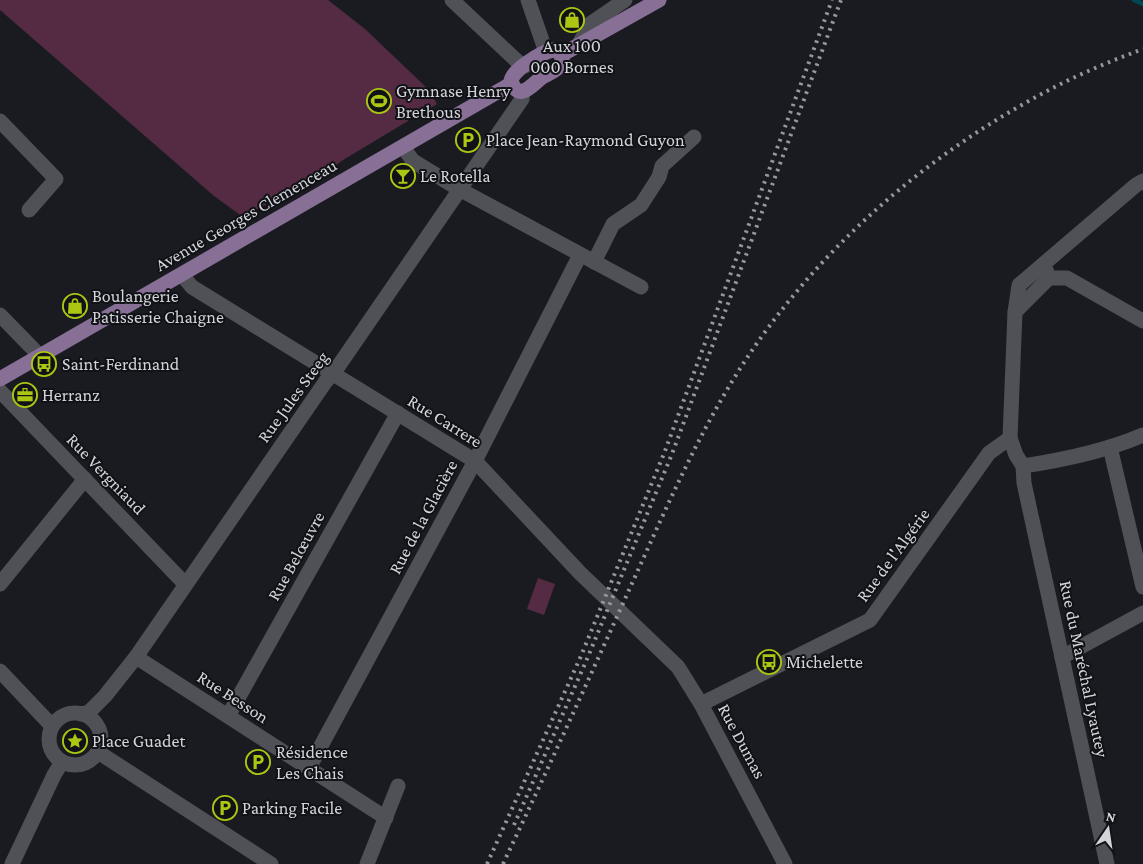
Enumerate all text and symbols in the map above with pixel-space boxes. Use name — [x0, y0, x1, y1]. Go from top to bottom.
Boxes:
shop icon: Aux 100 000 Bornes — [559, 7, 585, 33]
place label: Aux 100 000 Bornes — [530, 36, 614, 77]
place label: Gymnase Henry Brethous — [396, 81, 511, 122]
sports icon: Gymnase Henry Brethous — [366, 88, 392, 114]
parking icon: Place Jean-Raymond Guyon — [455, 127, 481, 153]
place label: Place Jean-Raymond Guyon — [486, 130, 685, 150]
street label: Avenue Georges Clemenceau — [152, 155, 341, 275]
bar icon: Le Rotella — [390, 163, 416, 189]
place label: Le Rotella — [420, 166, 491, 186]
place label: Boulangerie Patisserie Chaigne — [92, 286, 224, 327]
shop icon: Boulangerie Patisserie Chaigne — [62, 293, 88, 319]
street label: Rue Jules Steeg — [253, 347, 333, 446]
bus stop icon: Saint-Ferdinand — [31, 351, 57, 377]
place label: Saint-Ferdinand — [62, 354, 180, 374]
office icon: Herranz — [12, 382, 38, 408]
place label: Herranz — [42, 385, 100, 405]
street label: Rue Carrere — [404, 390, 486, 452]
street label: Rue Vergniaud — [62, 429, 150, 519]
street label: Rue de la Glacière — [385, 456, 462, 577]
street label: Rue de l'Algérie — [852, 504, 934, 606]
street label: Rue Belœuvre — [263, 508, 329, 604]
street label: Rue du Maréchal Lyautey — [1055, 579, 1113, 760]
bus stop icon: Michelette — [756, 649, 782, 675]
place label: Michelette — [786, 652, 863, 672]
street label: Rue Besson — [194, 667, 273, 728]
street label: Rue Dumas — [714, 700, 770, 782]
place icon: Place Guadet — [62, 728, 88, 754]
place label: Place Guadet — [92, 731, 186, 751]
place label: Résidence Les Chais — [276, 742, 348, 783]
parking icon: Résidence Les Chais — [245, 749, 271, 775]
parking icon: Parking Facile — [212, 795, 238, 821]
place label: Parking Facile — [242, 798, 342, 818]
north arrow — [1083, 804, 1133, 854]
text: N — [1104, 807, 1118, 825]

